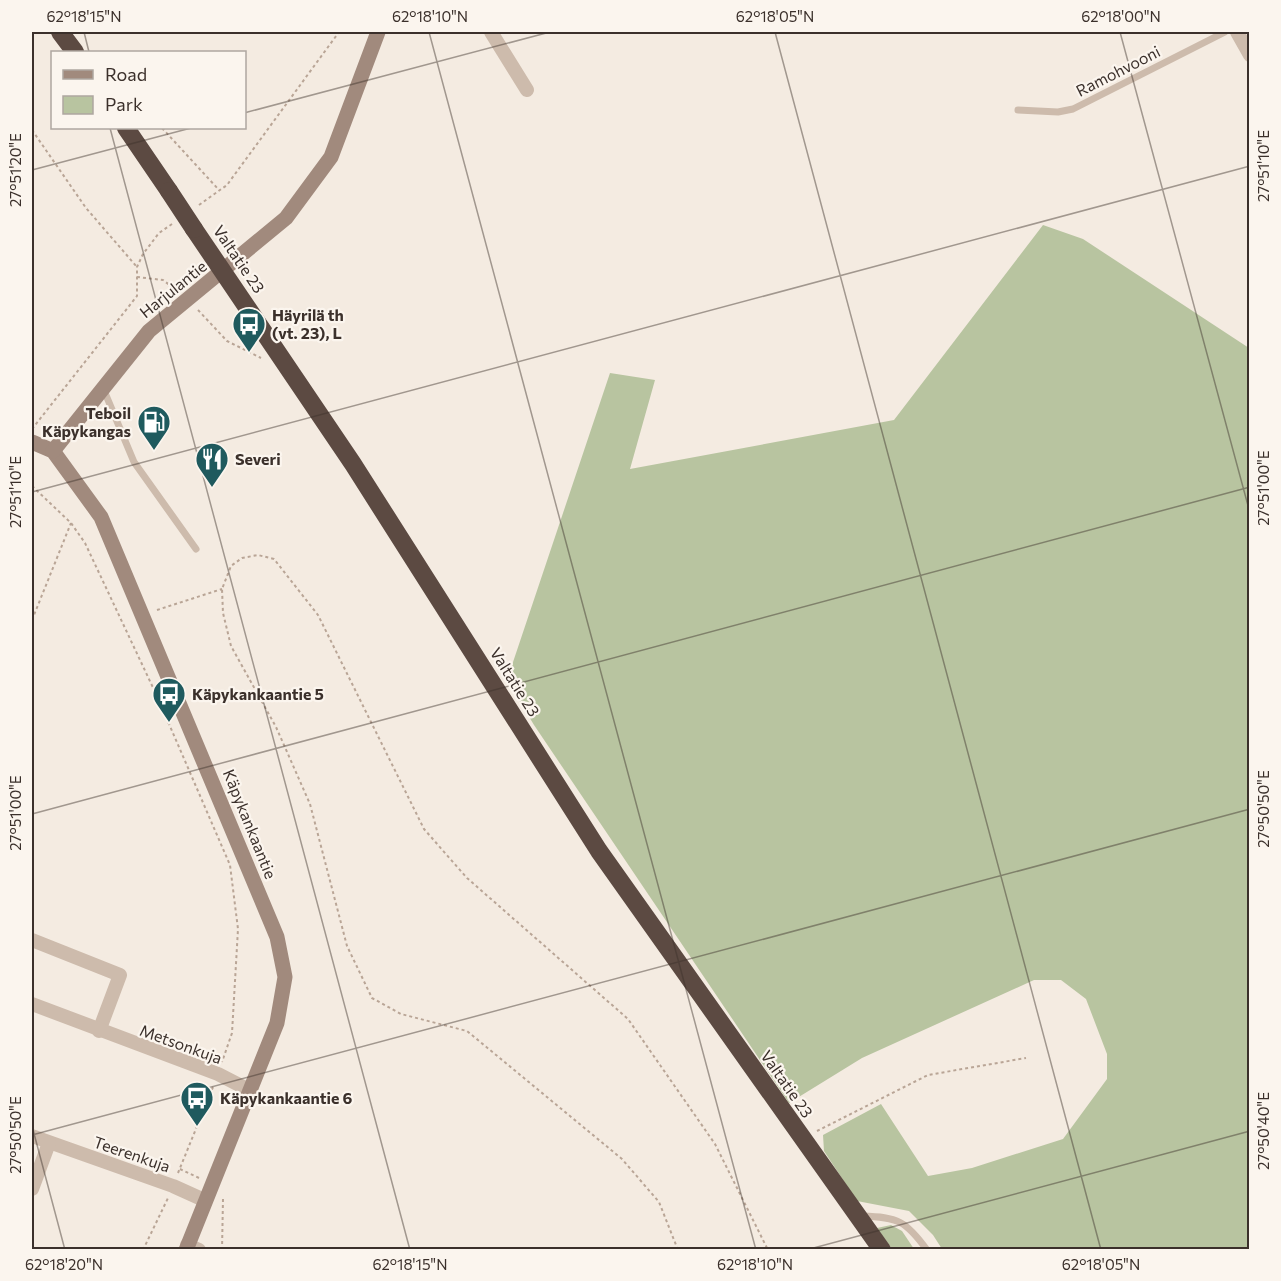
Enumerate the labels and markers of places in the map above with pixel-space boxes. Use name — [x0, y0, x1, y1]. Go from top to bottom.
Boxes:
place label: Häyrilä th (vt. 23), L — [272, 305, 344, 342]
bus stop icon: Häyrilä th (vt. 23), L — [231, 306, 267, 353]
place label: Teboil Käpykangas — [42, 403, 131, 440]
fuel station icon: Teboil Käpykangas — [136, 404, 172, 451]
restaurant icon: Severi — [194, 441, 230, 488]
place label: Severi — [235, 449, 281, 468]
bus stop icon: Käpykankaantie 5 — [151, 676, 187, 723]
place label: Käpykankaantie 5 — [192, 684, 324, 703]
bus stop icon: Käpykankaantie 6 — [179, 1080, 215, 1127]
place label: Käpykankaantie 6 — [220, 1088, 352, 1107]

